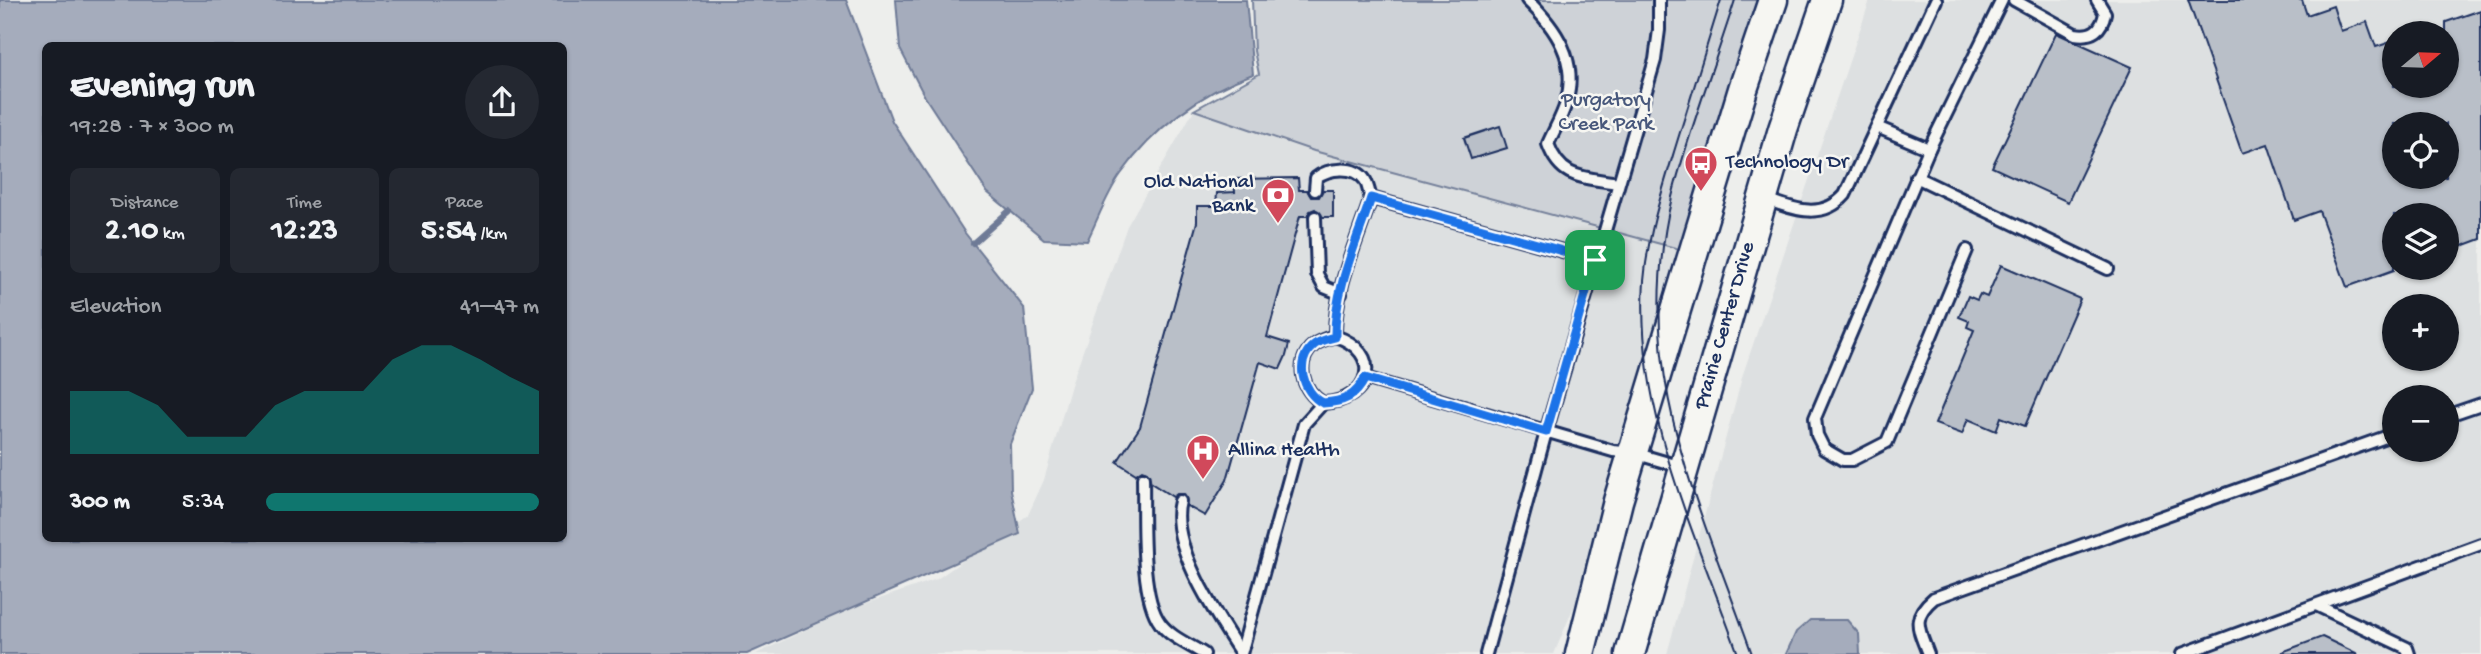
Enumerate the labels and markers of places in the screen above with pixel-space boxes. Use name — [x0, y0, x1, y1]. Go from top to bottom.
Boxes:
bus stop icon: Technology Dr — [1682, 144, 1720, 193]
place label: Technology Dr — [1725, 151, 1850, 176]
place label: Old National Bank — [1144, 171, 1257, 220]
bank icon: Old National Bank — [1259, 176, 1297, 225]
pin — [1565, 230, 1625, 290]
hospital icon: Allina Health — [1184, 432, 1222, 481]
place label: Allina Health — [1228, 439, 1340, 464]

